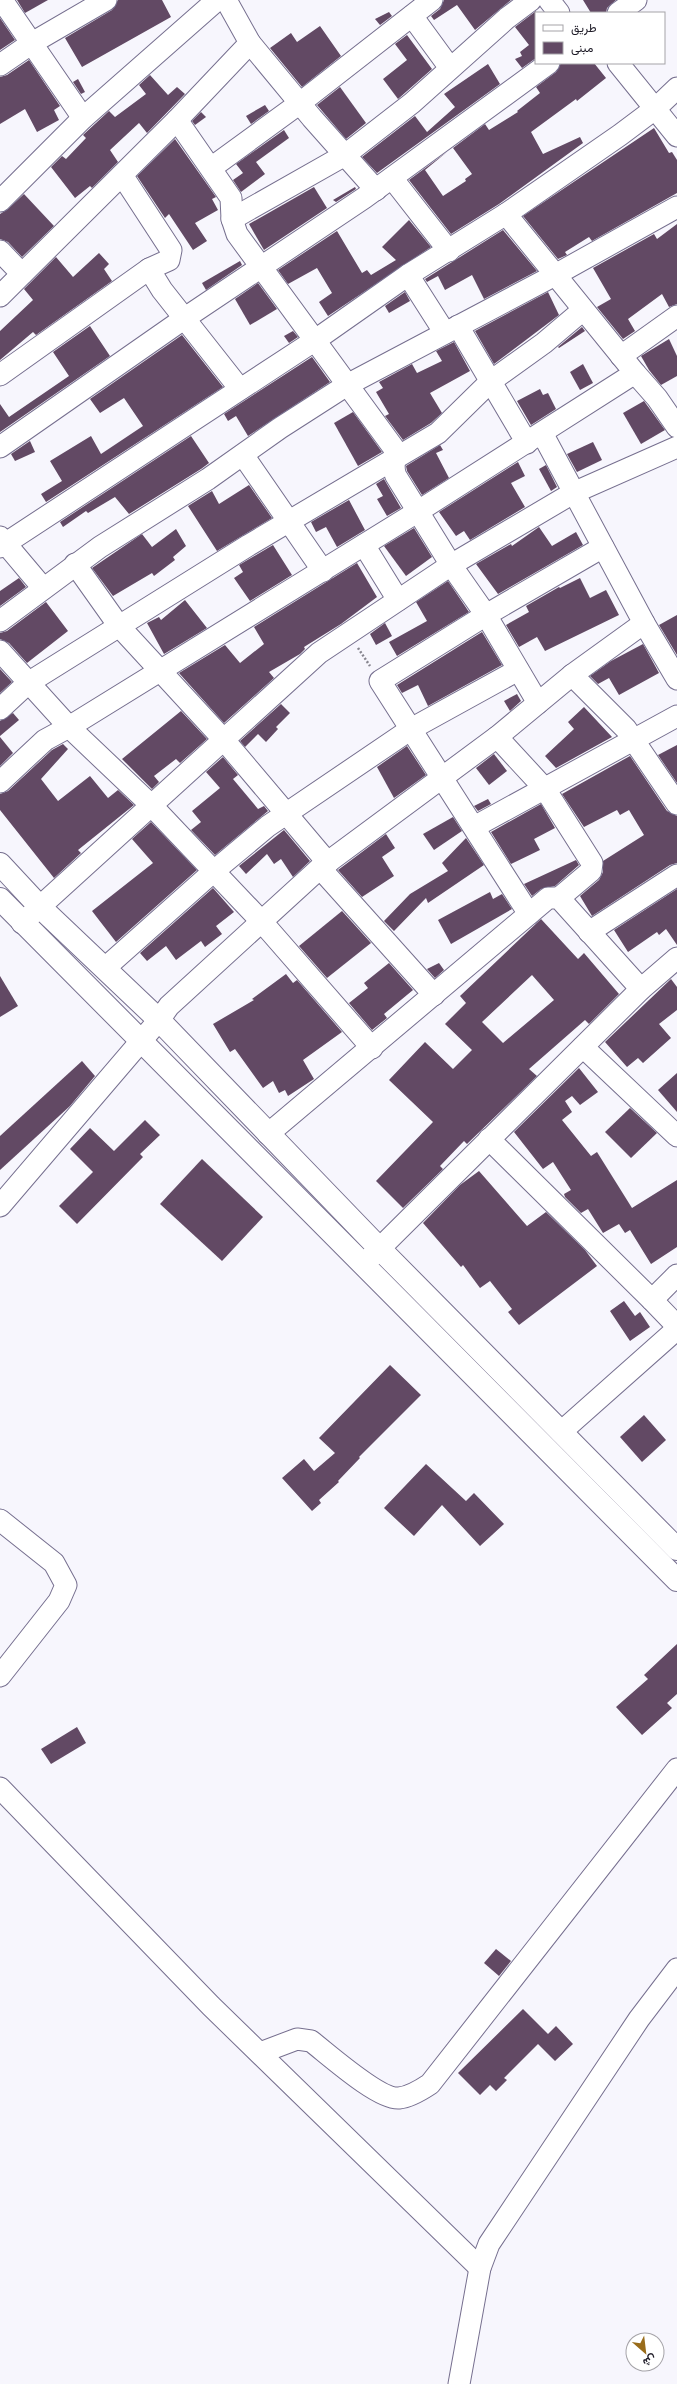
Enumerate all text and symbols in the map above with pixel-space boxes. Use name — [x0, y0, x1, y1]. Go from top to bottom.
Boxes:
legend — [535, 12, 665, 64]
text: طريق — [571, 21, 597, 36]
text: مبنى — [571, 41, 593, 56]
north arrow — [625, 2332, 665, 2372]
text: ش — [641, 2352, 658, 2369]

